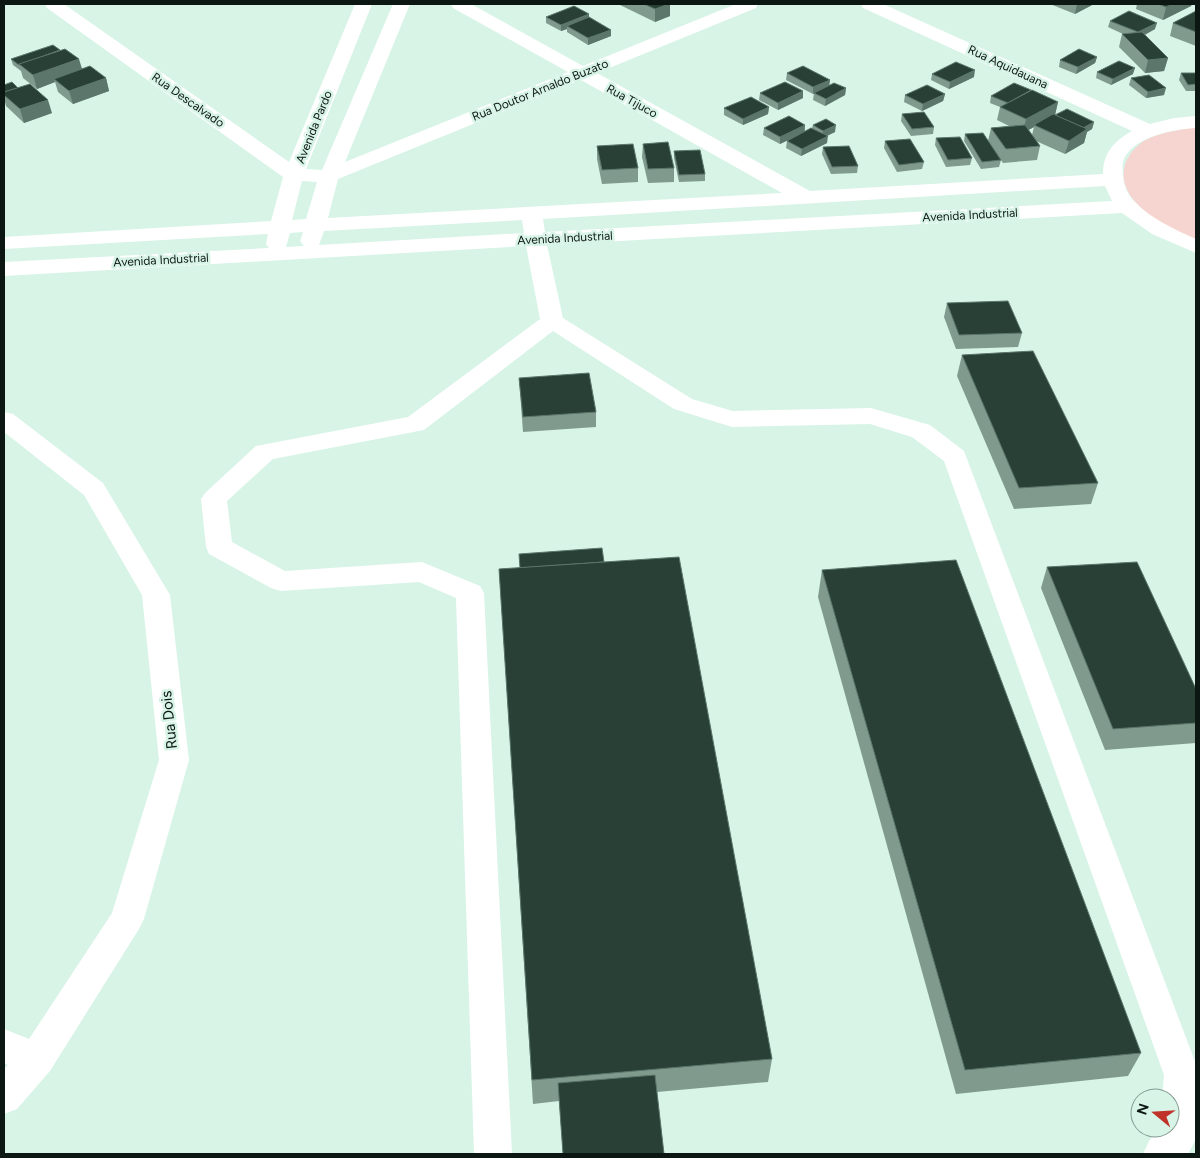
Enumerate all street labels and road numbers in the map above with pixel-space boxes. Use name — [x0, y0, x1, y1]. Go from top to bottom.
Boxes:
street label: Rua Aquidauana — [966, 42, 1050, 92]
street label: Rua Doutor Arnaldo Buzato — [470, 56, 610, 124]
street label: Rua Descalvado — [149, 70, 227, 130]
street label: Rua Tijuco — [604, 81, 660, 121]
street label: Avenida Pardo — [293, 89, 335, 165]
street label: Avenida Industrial — [922, 206, 1018, 224]
street label: Avenida Industrial — [517, 229, 613, 247]
street label: Avenida Industrial — [113, 251, 209, 269]
street label: Rua Dois — [157, 690, 181, 750]

